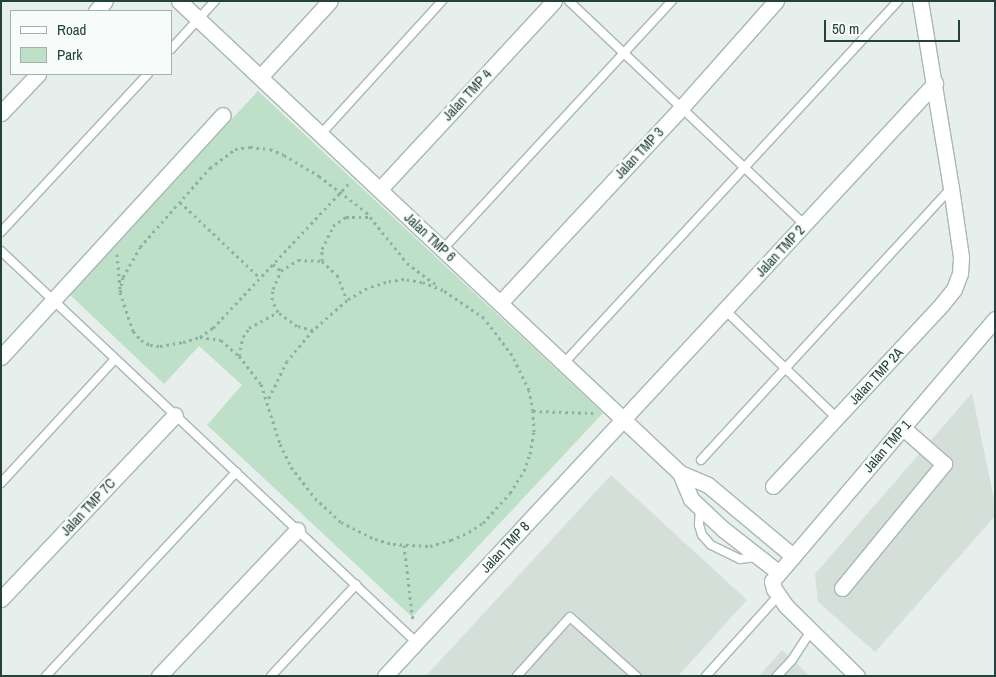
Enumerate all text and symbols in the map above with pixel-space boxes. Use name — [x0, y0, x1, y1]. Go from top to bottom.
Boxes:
legend — [10, 10, 172, 75]
scale bar — [826, 10, 962, 42]
text: 50 m — [832, 18, 859, 39]
text: Road — [57, 19, 86, 40]
text: Park — [57, 44, 82, 65]
street label: Jalan TMP 4 — [439, 66, 495, 124]
street label: Jalan TMP 3 — [611, 124, 667, 182]
street label: Jalan TMP 6 — [401, 209, 459, 265]
street label: Jalan TMP 2 — [752, 222, 808, 280]
street label: Jalan TMP 2A — [845, 344, 907, 408]
street label: Jalan TMP 1 — [860, 416, 914, 476]
street label: Jalan TMP 7C — [57, 475, 119, 539]
street label: Jalan TMP 8 — [477, 518, 533, 576]

